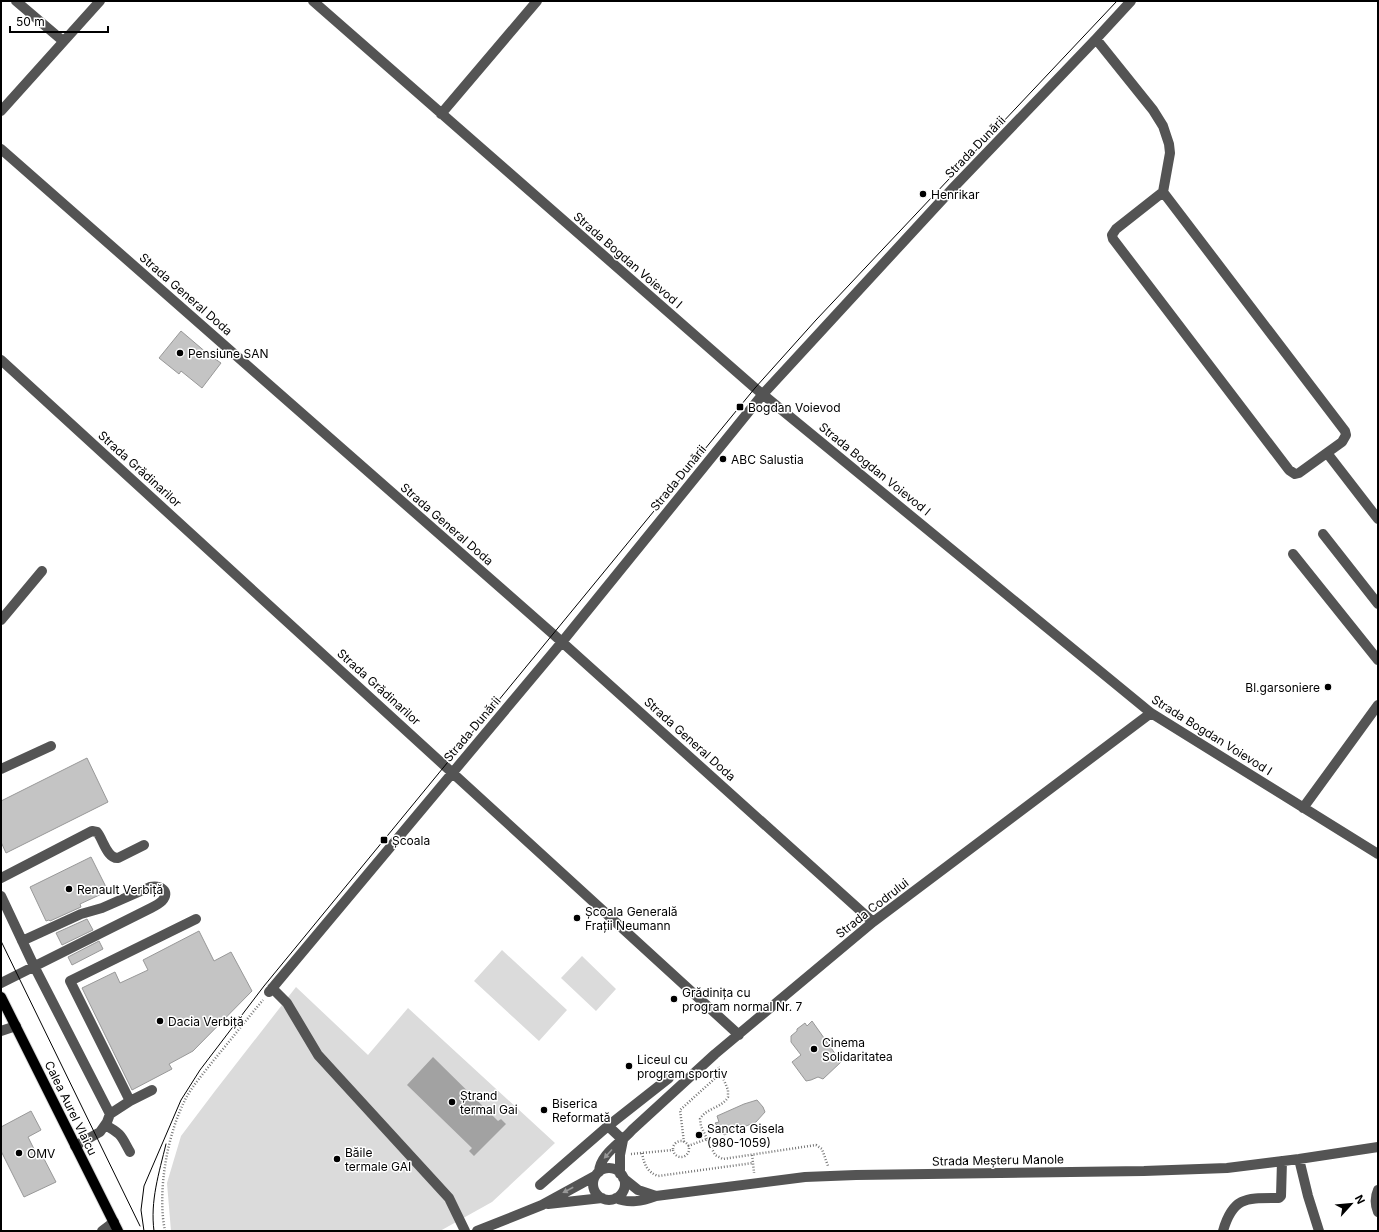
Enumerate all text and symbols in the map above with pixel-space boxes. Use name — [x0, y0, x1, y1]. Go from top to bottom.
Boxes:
scale bar — [10, 8, 108, 34]
text: 50 m — [16, 14, 45, 29]
street label: Strada Dunării — [942, 113, 1008, 181]
place label: Henrikar — [931, 187, 980, 202]
marker: Henrikar — [918, 189, 928, 199]
street label: Strada Bogdan Voievod I — [570, 209, 686, 311]
street label: Strada General Doda — [137, 250, 235, 338]
place label: Pensiune SAN — [188, 346, 269, 361]
marker: Pensiune SAN — [175, 348, 185, 358]
place label: Bogdan Voievod — [748, 400, 841, 415]
marker: Bogdan Voievod — [735, 402, 745, 412]
street label: Strada Bogdan Voievod I — [816, 419, 934, 519]
street label: Strada Grădinarilor — [95, 428, 185, 511]
street label: Strada Dunării — [647, 442, 709, 514]
place label: ABC Salustia — [731, 452, 804, 467]
marker: ABC Salustia — [718, 454, 728, 464]
street label: Strada General Doda — [398, 480, 496, 568]
street label: Strada Grădinarilor — [334, 646, 424, 729]
place label: Bl.garsoniere — [1245, 680, 1320, 695]
marker: Bl.garsoniere — [1323, 682, 1333, 692]
street label: Strada Bogdan Voievod I — [1149, 692, 1275, 778]
street label: Strada Dunării — [440, 693, 504, 765]
street label: Strada General Doda — [641, 694, 739, 784]
place label: Școala — [392, 833, 430, 848]
marker: Școala — [379, 835, 389, 845]
street label: Strada Codrului — [833, 875, 911, 941]
place label: Renault Verbiță — [77, 882, 163, 897]
marker: Renault Verbiță — [64, 884, 74, 894]
place label: Școala Generală Frații Neumann — [585, 904, 678, 933]
marker: Școala Generală Frații Neumann — [572, 913, 582, 923]
place label: Grădinița cu program normal Nr. 7 — [682, 985, 803, 1014]
marker: Grădinița cu program normal Nr. 7 — [669, 994, 679, 1004]
place label: Dacia Verbiță — [168, 1014, 244, 1029]
marker: Dacia Verbiță — [155, 1016, 165, 1026]
place label: Cinema Solidaritatea — [822, 1035, 893, 1064]
marker: Cinema Solidaritatea — [809, 1044, 819, 1054]
place label: Liceul cu program sportiv — [637, 1052, 728, 1081]
street label: Calea Aurel Vlaicu — [42, 1058, 100, 1158]
marker: Liceul cu program sportiv — [624, 1061, 634, 1071]
place label: Ștrand termal Gai — [460, 1088, 518, 1117]
place label: Biserica Reformată — [552, 1096, 611, 1125]
marker: Ștrand termal Gai — [447, 1097, 457, 1107]
marker: Biserica Reformată — [539, 1105, 549, 1115]
place label: Sancta Gisela (980-1059) — [707, 1121, 784, 1150]
marker: Sancta Gisela (980-1059) — [694, 1130, 704, 1140]
place label: Băile termale GAI — [345, 1145, 411, 1174]
place label: OMV — [27, 1146, 55, 1161]
marker: OMV — [14, 1148, 24, 1158]
one-way arrow — [603, 1149, 612, 1159]
street label: Strada Meșteru Manole — [932, 1151, 1064, 1169]
marker: Băile termale GAI — [332, 1154, 342, 1164]
north arrow — [1331, 1184, 1371, 1224]
one-way arrow — [563, 1187, 574, 1194]
text: N — [1352, 1193, 1368, 1206]

